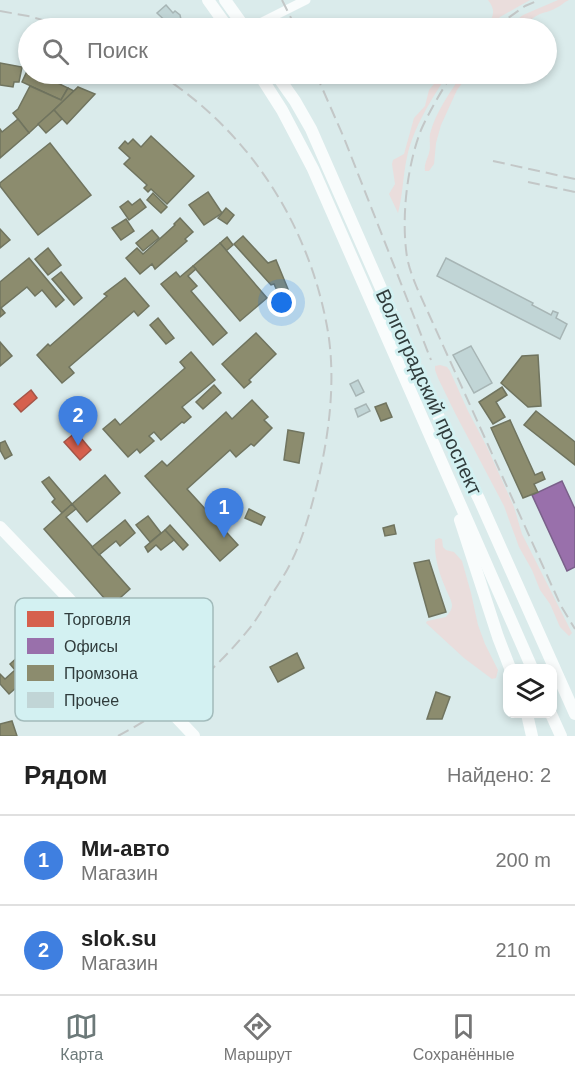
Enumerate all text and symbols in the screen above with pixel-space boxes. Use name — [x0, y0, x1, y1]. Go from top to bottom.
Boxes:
search box — [18, 18, 557, 84]
icon: search — [39, 35, 72, 68]
text: Поиск — [87, 38, 148, 63]
street label: Волгоградский проспект — [372, 286, 486, 498]
your location — [267, 288, 296, 317]
pin: 2 — [58, 396, 98, 446]
pin: 1 — [204, 488, 244, 538]
legend — [15, 598, 213, 721]
text: Торговля — [64, 611, 131, 628]
text: Офисы — [64, 638, 118, 655]
map controls — [503, 664, 557, 718]
button: layers — [503, 664, 557, 718]
text: Промзона — [64, 665, 138, 682]
text: Прочее — [64, 692, 119, 709]
text: Рядом — [24, 760, 107, 790]
text: Найдено: 2 — [447, 764, 551, 786]
text: Ми-авто — [81, 836, 170, 861]
text: 1 — [38, 849, 49, 871]
text: 200 m — [495, 849, 551, 871]
text: Магазин — [81, 862, 158, 884]
text: slok.su — [81, 926, 157, 951]
text: 2 — [38, 939, 49, 961]
text: 210 m — [495, 939, 551, 961]
text: Магазин — [81, 952, 158, 974]
tab: Карта — [60, 1010, 103, 1064]
tab: Маршрут — [224, 1010, 292, 1064]
tab: Сохранённые — [413, 1010, 515, 1064]

